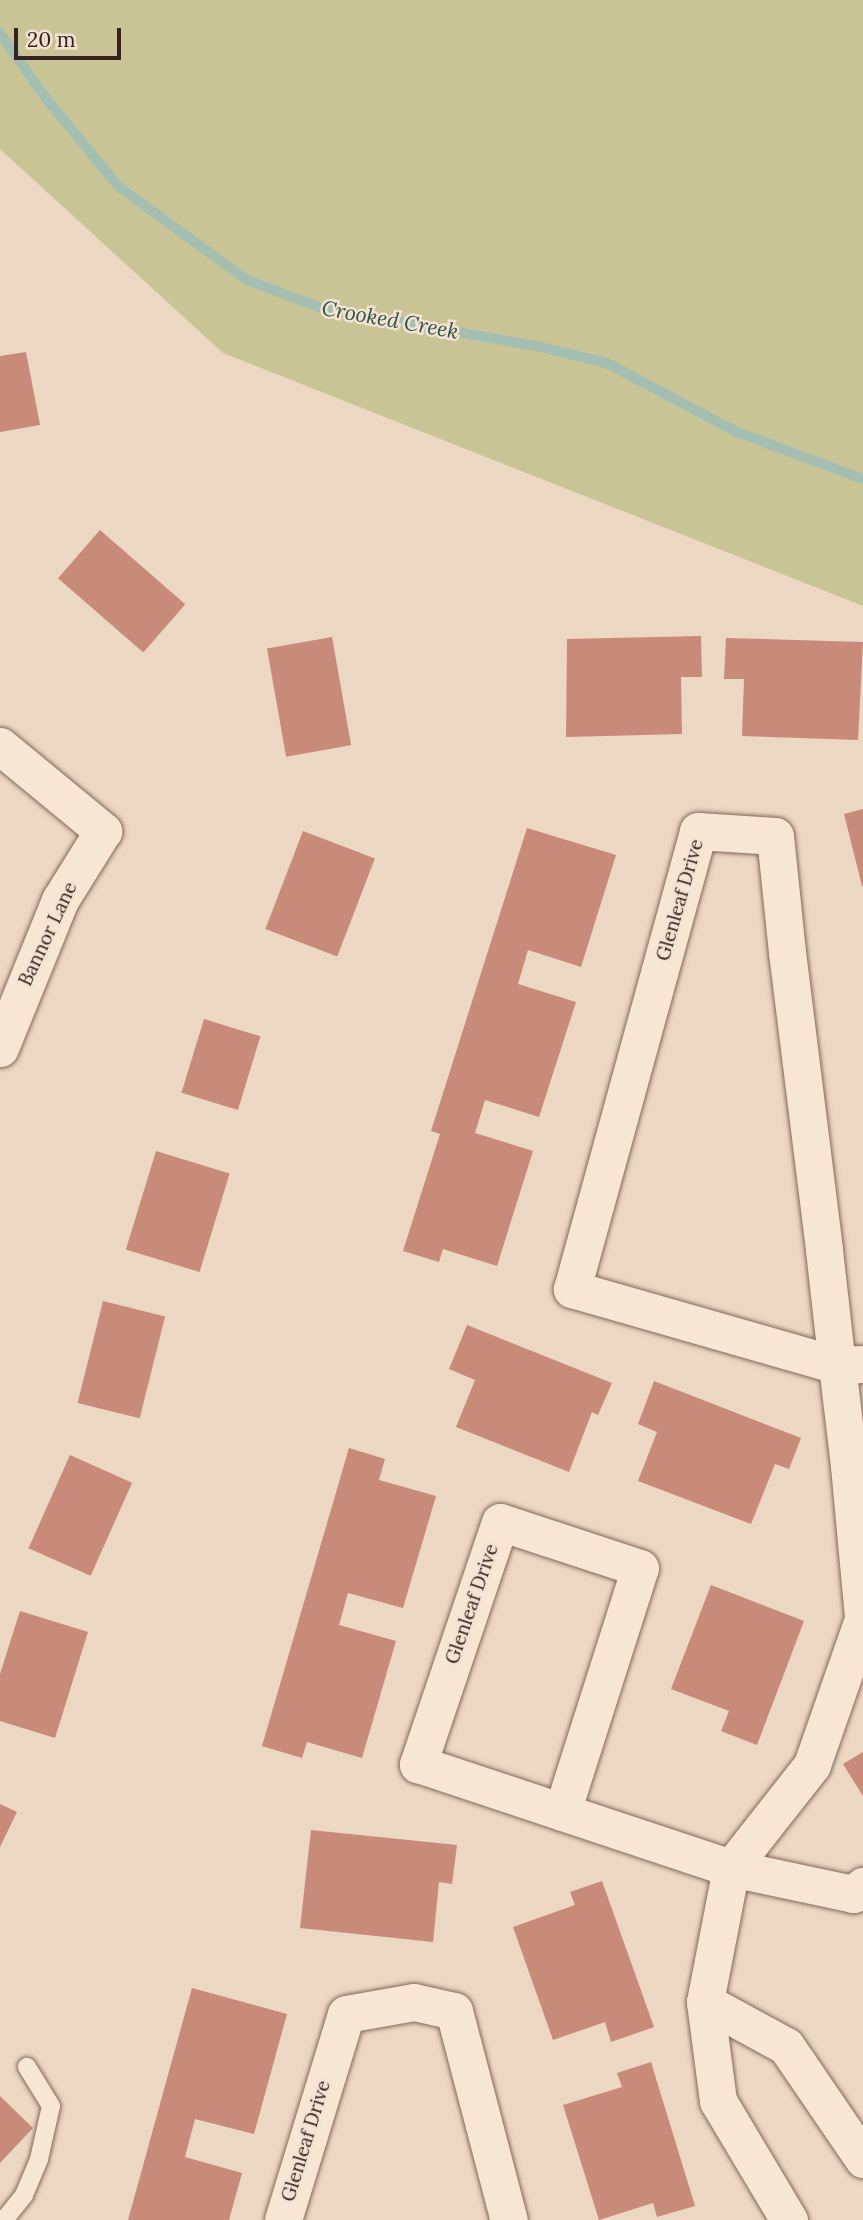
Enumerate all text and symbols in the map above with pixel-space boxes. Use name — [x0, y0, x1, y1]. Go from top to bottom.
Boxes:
scale bar — [18, 14, 124, 58]
text: 20 m — [27, 26, 76, 53]
water label: Crooked Creek — [320, 296, 460, 344]
street label: Glenleaf Drive — [652, 836, 708, 964]
street label: Bannor Lane — [14, 878, 82, 990]
street label: Glenleaf Drive — [441, 1541, 503, 1667]
street label: Glenleaf Drive — [277, 2078, 335, 2204]

